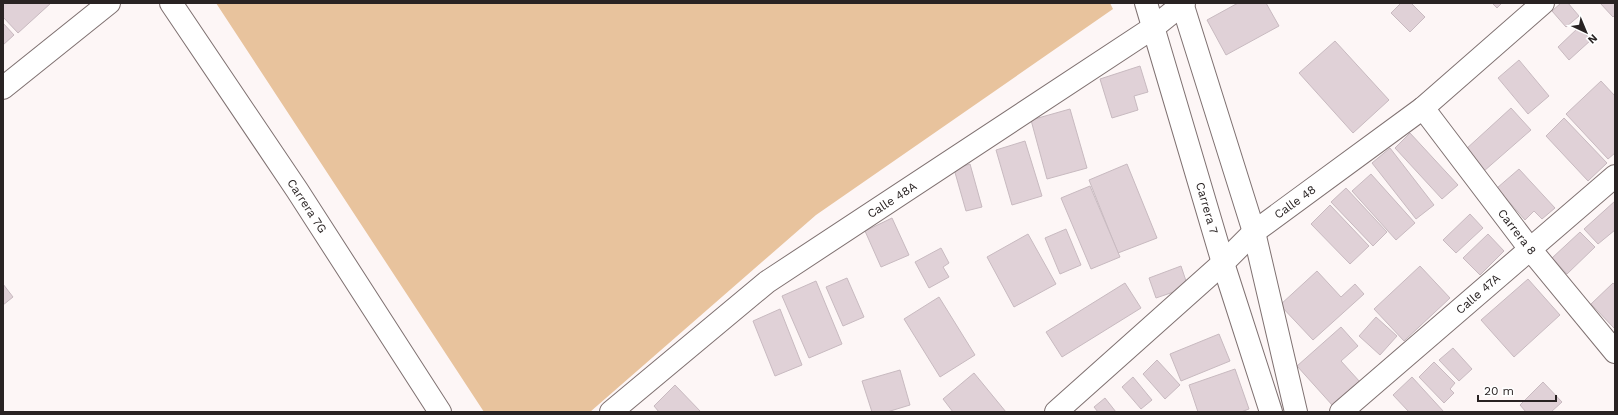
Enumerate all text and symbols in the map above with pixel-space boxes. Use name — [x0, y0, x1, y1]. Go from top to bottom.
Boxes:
north arrow — [1566, 12, 1606, 52]
text: N — [1585, 31, 1600, 46]
street label: Carrera 7G — [284, 176, 330, 236]
street label: Calle 48A — [865, 179, 919, 221]
street label: Carrera 7 — [1193, 181, 1221, 236]
street label: Calle 48 — [1271, 182, 1319, 222]
street label: Carrera 8 — [1495, 206, 1539, 258]
street label: Calle 47A — [1453, 271, 1503, 317]
scale bar — [1478, 377, 1556, 403]
text: 20 m — [1484, 384, 1514, 398]

